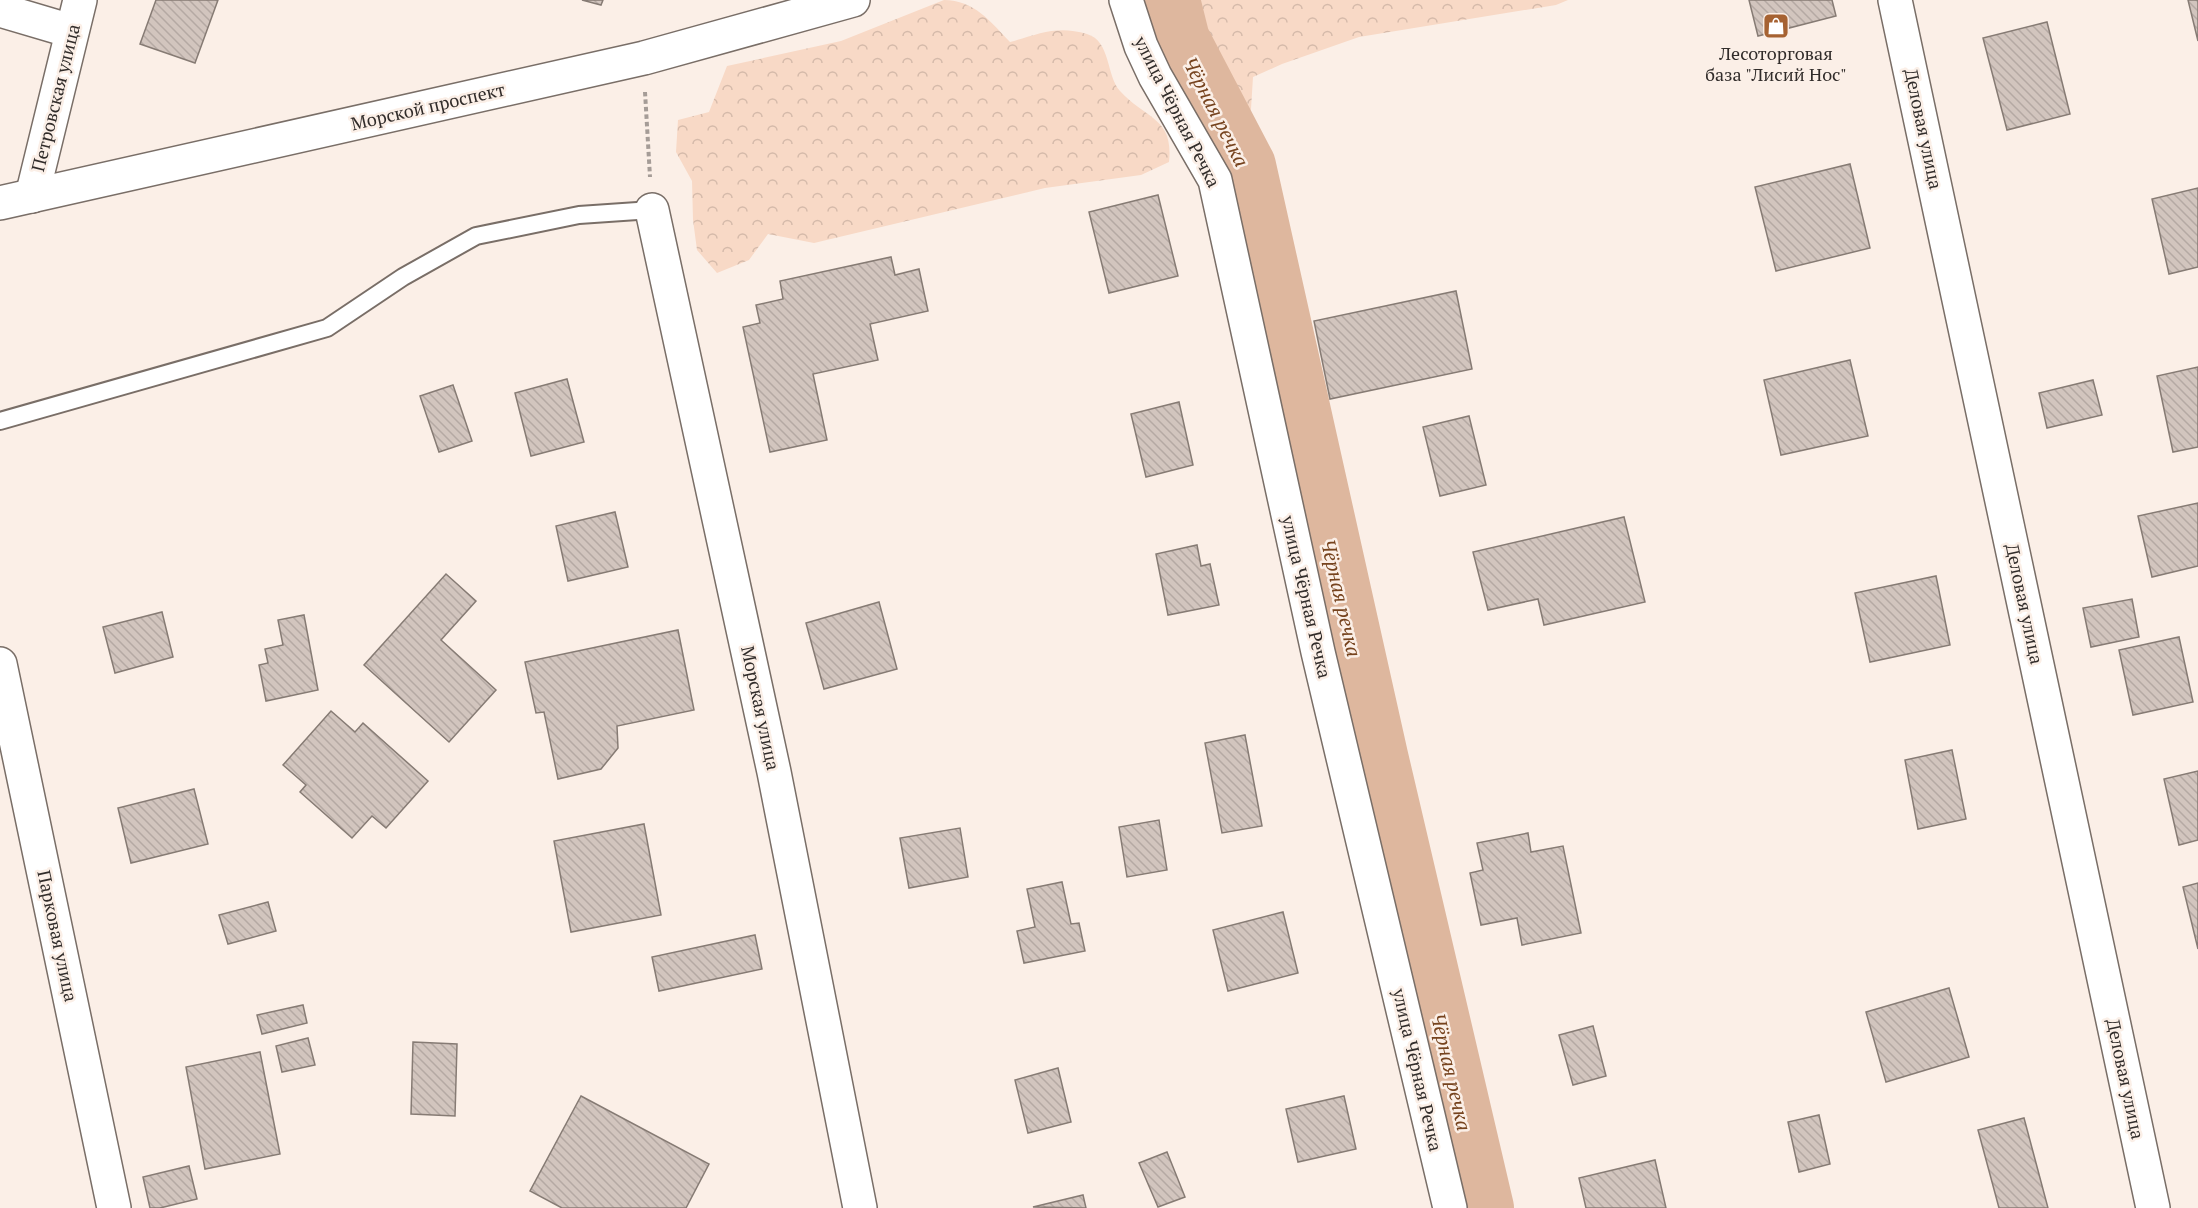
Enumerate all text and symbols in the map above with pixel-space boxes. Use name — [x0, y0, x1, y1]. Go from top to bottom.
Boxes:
shop icon: Лесоторговая база "Лисий Нос" — [1761, 11, 1791, 41]
street label: Петровская улица — [25, 21, 85, 174]
street label: улица Чёрная Речка — [1129, 31, 1226, 191]
place label: Лесоторговая база "Лисий Нос" — [1705, 41, 1847, 86]
water label: Чёрная речка — [1177, 52, 1256, 171]
street label: Деловая улица — [1899, 66, 1948, 191]
street label: Морской проспект — [349, 77, 507, 135]
street label: улица Чёрная Речка — [1276, 512, 1337, 681]
water label: Чёрная речка — [1315, 536, 1368, 659]
street label: Деловая улица — [2000, 541, 2049, 666]
street label: Морская улица — [736, 643, 786, 772]
street label: Парковая улица — [32, 868, 84, 1004]
street label: улица Чёрная Речка — [1387, 985, 1448, 1154]
water label: Чёрная речка — [1425, 1010, 1478, 1133]
street label: Деловая улица — [2101, 1016, 2150, 1141]

